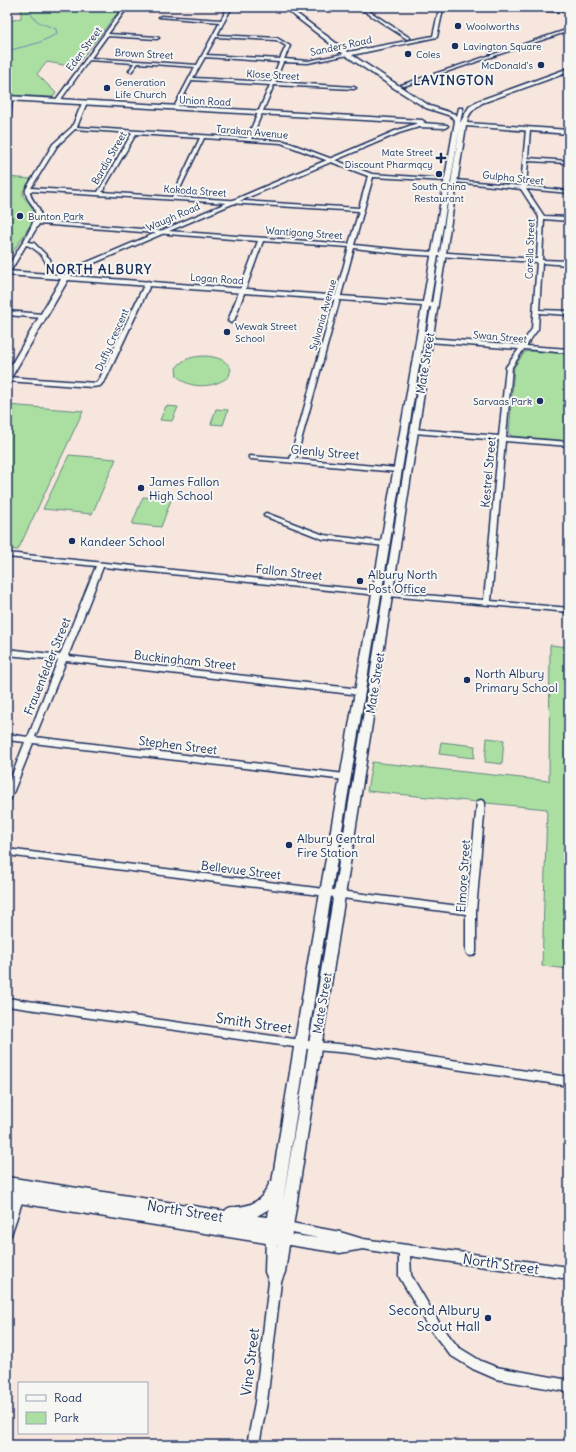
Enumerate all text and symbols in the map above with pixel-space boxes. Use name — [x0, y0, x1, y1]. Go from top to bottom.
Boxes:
place label: Woolworths — [466, 20, 520, 33]
marker: Woolworths — [453, 21, 463, 31]
street label: Eden Street — [63, 24, 105, 74]
street label: Sanders Road — [309, 33, 373, 59]
place label: Lavington Square — [463, 40, 541, 53]
marker: Lavington Square — [450, 41, 460, 51]
street label: Brown Street — [114, 46, 174, 62]
place label: Coles — [416, 48, 441, 61]
marker: Coles — [403, 49, 413, 59]
place label: McDonald's — [481, 59, 533, 72]
marker: McDonald's — [536, 60, 546, 70]
street label: Klose Street — [246, 67, 300, 83]
district label: LAVINGTON — [413, 72, 495, 89]
place label: Generation Life Church — [115, 76, 167, 101]
marker: Generation Life Church — [102, 83, 112, 93]
street label: Union Road — [179, 93, 231, 109]
street label: Tarakan Avenue — [215, 122, 289, 142]
street label: Bardia Street — [89, 129, 130, 187]
place label: Mate Street Discount Pharmqcy — [345, 146, 434, 171]
marker: Mate Street Discount Pharmqcy — [436, 153, 446, 163]
street label: Gulpha Street — [482, 168, 545, 188]
marker: South China Restaurant — [434, 169, 444, 179]
place label: South China Restaurant — [412, 180, 467, 205]
street label: Kokoda Street — [163, 182, 228, 200]
street label: Waugh Road — [144, 200, 202, 234]
place label: Bunton Park — [28, 210, 84, 223]
marker: Bunton Park — [15, 211, 25, 221]
street label: Corella Street — [522, 218, 538, 279]
street label: Wantigong Street — [265, 224, 344, 242]
district label: NORTH ALBURY — [46, 261, 152, 278]
street label: Logan Road — [190, 271, 244, 287]
street label: Sylvania Avenue — [307, 278, 339, 352]
street label: Duffy Crescent — [92, 306, 132, 373]
place label: Wewak Street School — [235, 320, 297, 345]
marker: Wewak Street School — [222, 327, 232, 337]
street label: Swan Street — [473, 328, 528, 346]
street label: Mate Street — [413, 331, 437, 395]
place label: Sarvaas Park — [473, 395, 532, 408]
marker: Sarvaas Park — [535, 396, 545, 406]
street label: Kestrel Street — [477, 436, 499, 508]
street label: Glenly Street — [290, 442, 360, 462]
place label: James Fallon High School — [149, 474, 219, 503]
marker: James Fallon High School — [136, 483, 146, 493]
place label: Kandeer School — [80, 534, 165, 549]
marker: Kandeer School — [67, 536, 77, 546]
street label: Fallon Street — [255, 561, 323, 583]
place label: Albury North Post Office — [368, 567, 437, 596]
marker: Albury North Post Office — [355, 576, 365, 586]
street label: Frauenfelder Street — [21, 615, 73, 717]
street label: Buckingham Street — [133, 647, 237, 673]
street label: Mate Street — [363, 651, 387, 715]
place label: North Albury Primary School — [475, 666, 558, 695]
marker: North Albury Primary School — [462, 675, 472, 685]
street label: Stephen Street — [138, 733, 218, 757]
place label: Albury Central Fire Station — [297, 831, 375, 860]
street label: Elmore Street — [453, 839, 473, 913]
marker: Albury Central Fire Station — [284, 840, 294, 850]
street label: Bellevue Street — [200, 858, 282, 882]
street label: Mate Street — [309, 971, 335, 1035]
street label: Smith Street — [215, 1009, 293, 1037]
street label: North Street — [146, 1196, 225, 1226]
street label: North Street — [462, 1250, 540, 1278]
place label: Second Albury Scout Hall — [388, 1301, 480, 1335]
marker: Second Albury Scout Hall — [483, 1313, 493, 1323]
street label: Vine Street — [237, 1327, 263, 1397]
legend — [18, 1382, 148, 1434]
text: Road — [54, 1390, 82, 1405]
text: Park — [54, 1410, 79, 1425]

